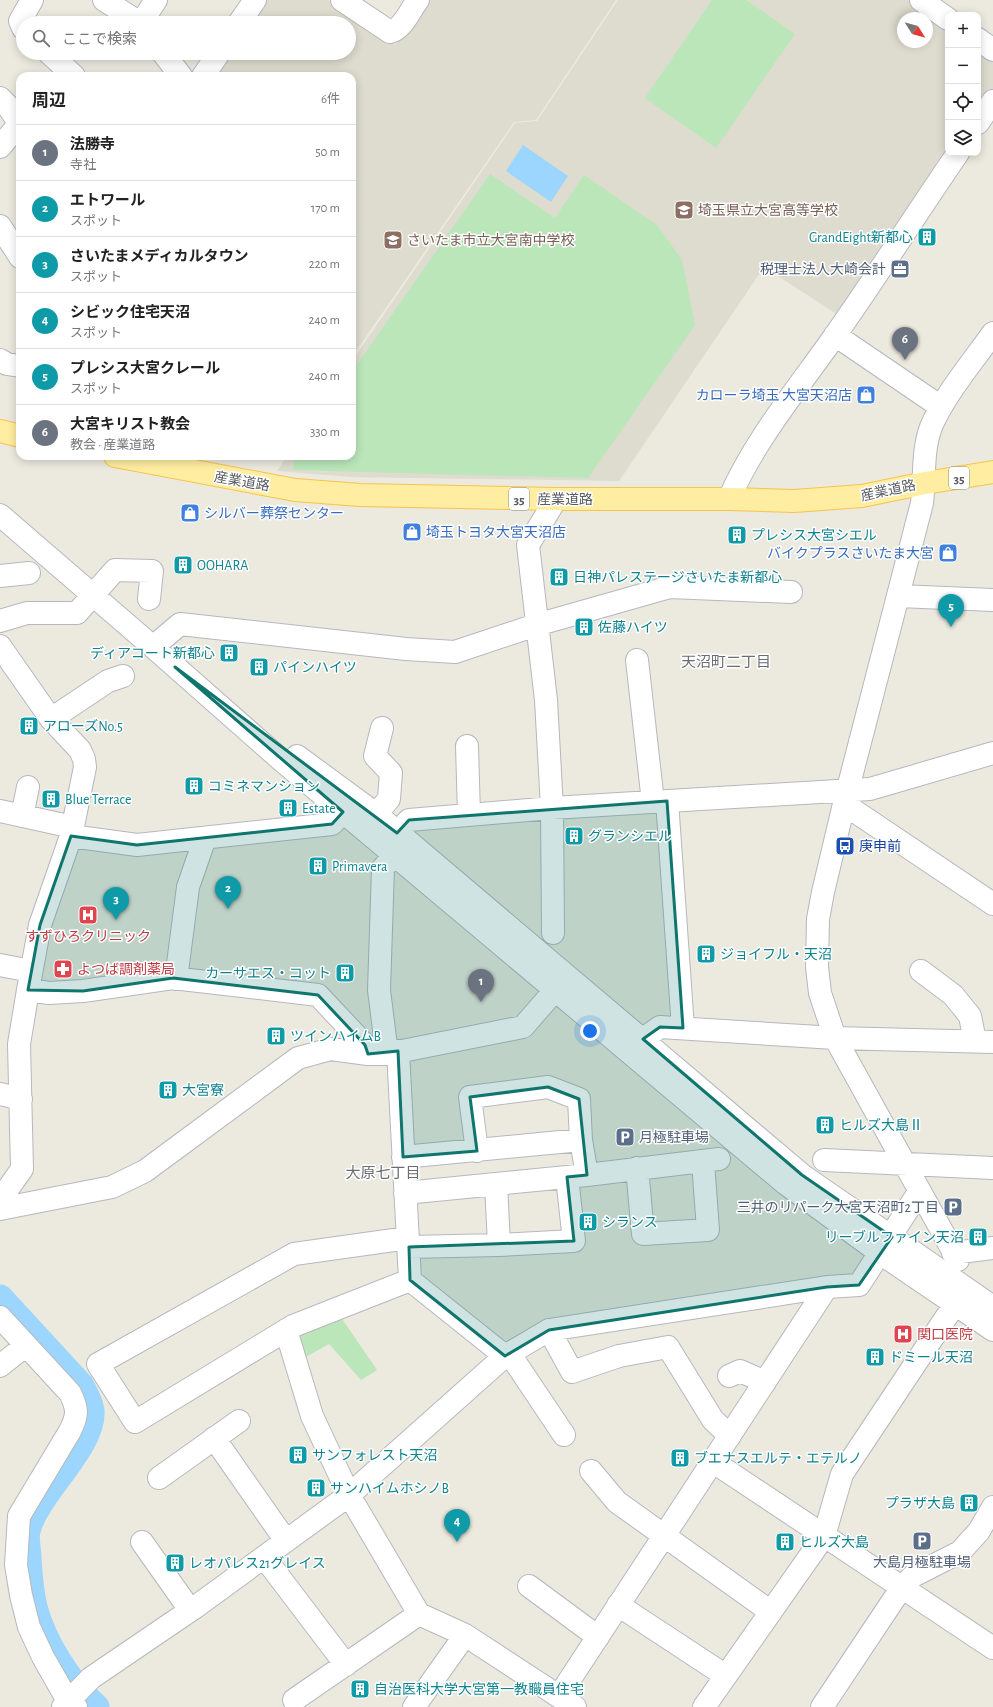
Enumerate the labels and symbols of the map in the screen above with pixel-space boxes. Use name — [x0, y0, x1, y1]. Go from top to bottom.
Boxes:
north arrow — [897, 12, 933, 48]
school or university icon: 埼玉県立大宮高等学校 — [673, 199, 695, 221]
place label: 埼玉県立大宮高等学校 — [698, 202, 838, 218]
building icon: GrandEight新都心 — [916, 226, 938, 248]
school or university icon: さいたま市立大宮南中学校 — [382, 229, 404, 251]
place label: GrandEight新都心 — [809, 230, 913, 245]
place label: さいたま市立大宮南中学校 — [407, 233, 575, 248]
office icon: 税理士法人大崎会計 — [889, 258, 911, 280]
place label: 税理士法人大崎会計 — [760, 262, 886, 277]
pin: 6 — [892, 327, 918, 360]
shop icon: カローラ埼玉 大宮天沼店 — [855, 384, 877, 406]
place label: カローラ埼玉 大宮天沼店 — [696, 388, 852, 403]
road number: 35 — [949, 467, 969, 489]
street label: 産業道路 — [213, 469, 271, 494]
street label: 産業道路 — [859, 477, 917, 504]
road number: 35 — [509, 488, 529, 510]
street label: 産業道路 — [537, 492, 593, 507]
shop icon: シルバー葬祭センター — [179, 502, 201, 524]
place label: シルバー葬祭センター — [204, 506, 344, 521]
shop icon: 埼玉トヨタ大宮天沼店 — [401, 521, 423, 543]
building icon: プレシス大宮シエル — [726, 524, 748, 546]
place label: 埼玉トヨタ大宮天沼店 — [426, 525, 566, 540]
place label: プレシス大宮シエル — [751, 528, 877, 543]
shop icon: バイクプラスさいたま大宮 — [937, 542, 959, 564]
place label: バイクプラスさいたま大宮 — [767, 546, 934, 561]
building icon: OOHARA — [172, 554, 194, 576]
place label: OOHARA — [197, 559, 248, 573]
building icon: 日神パレステージさいたま新都心 — [548, 566, 570, 588]
place label: 日神パレステージさいたま新都心 — [573, 570, 782, 585]
pin: 5 — [938, 594, 964, 627]
building icon: 佐藤ハイツ — [573, 616, 595, 638]
place label: 佐藤ハイツ — [598, 620, 668, 635]
building icon: ディアコート新都心 — [218, 642, 240, 664]
place label: ディアコート新都心 — [90, 646, 215, 661]
district label: 天沼町二丁目 — [681, 654, 771, 670]
building icon: パインハイツ — [248, 656, 270, 678]
place label: パインハイツ — [273, 661, 357, 675]
building icon: アローズNo.5 — [18, 715, 40, 737]
place label: アローズNo.5 — [43, 718, 123, 734]
building icon: コミネマンション — [183, 775, 205, 797]
place label: コミネマンション — [208, 780, 320, 794]
building icon: Blue Terrace — [40, 788, 62, 810]
place label: Blue Terrace — [65, 793, 131, 807]
building icon: Estate — [277, 797, 299, 819]
place label: Estate — [302, 802, 336, 816]
building icon: グランシエル — [563, 825, 585, 847]
place label: グランシエル — [588, 829, 672, 844]
bus stop icon: 庚申前 — [834, 835, 856, 857]
place label: 庚申前 — [859, 838, 901, 854]
building icon: Primavera — [307, 855, 329, 877]
place label: Primavera — [332, 860, 388, 874]
pin: 2 — [215, 876, 241, 909]
pin: 3 — [103, 887, 129, 920]
hospital icon: すずひろクリニック — [77, 904, 99, 926]
place label: すずひろクリニック — [25, 929, 151, 944]
building icon: ジョイフル・天沼 — [695, 943, 717, 965]
place label: ジョイフル・天沼 — [720, 947, 832, 962]
pharmacy icon: よつば調剤薬局 — [52, 958, 74, 980]
place label: よつば調剤薬局 — [77, 962, 175, 977]
building icon: カーサエス・コット — [334, 962, 356, 984]
place label: カーサエス・コット — [205, 967, 331, 981]
pin: 1 — [468, 969, 494, 1002]
your location — [580, 1021, 600, 1041]
building icon: ツインハイムB — [265, 1025, 287, 1047]
place label: ツインハイムB — [290, 1030, 381, 1044]
building icon: 大宮寮 — [157, 1079, 179, 1101]
place label: 大宮寮 — [182, 1083, 224, 1098]
building icon: ヒルズ大島Ⅱ — [814, 1114, 836, 1136]
place label: ヒルズ大島Ⅱ — [839, 1117, 923, 1133]
parking icon: 月極駐車場 — [614, 1126, 636, 1148]
place label: 月極駐車場 — [639, 1130, 709, 1145]
district label: 大原七丁目 — [345, 1165, 421, 1181]
parking icon: 三井のリパーク大宮天沼町2丁目 — [942, 1196, 964, 1218]
place label: 三井のリパーク大宮天沼町2丁目 — [737, 1199, 939, 1215]
building icon: シランス — [577, 1211, 599, 1233]
place label: シランス — [602, 1216, 658, 1230]
building icon: リーブルファイン天沼 — [967, 1226, 989, 1248]
place label: リーブルファイン天沼 — [825, 1229, 964, 1245]
hospital icon: 関口医院 — [892, 1323, 914, 1345]
place label: 関口医院 — [917, 1327, 973, 1342]
building icon: ドミール天沼 — [864, 1346, 886, 1368]
place label: ドミール天沼 — [889, 1350, 973, 1365]
building icon: サンフォレスト天沼 — [287, 1444, 309, 1466]
building icon: ブエナスエルテ・エテルノ — [669, 1447, 691, 1469]
place label: サンフォレスト天沼 — [312, 1448, 438, 1463]
place label: ブエナスエルテ・エテルノ — [694, 1450, 862, 1466]
building icon: サンハイムホシノB — [305, 1477, 327, 1499]
place label: サンハイムホシノB — [330, 1482, 449, 1496]
building icon: プラザ大島 — [958, 1492, 980, 1514]
place label: プラザ大島 — [885, 1496, 955, 1511]
pin: 4 — [444, 1509, 470, 1542]
parking icon: 大島月極駐車場 — [911, 1530, 933, 1552]
building icon: ヒルズ大島 — [774, 1531, 796, 1553]
place label: ヒルズ大島 — [799, 1534, 869, 1550]
building icon: レオパレス21グレイス — [164, 1552, 186, 1574]
place label: 大島月極駐車場 — [873, 1555, 971, 1570]
place label: レオパレス21グレイス — [189, 1556, 326, 1571]
building icon: 自治医科大学大宮第一教職員住宅 — [349, 1678, 371, 1700]
place label: 自治医科大学大宮第一教職員住宅 — [374, 1681, 584, 1697]

